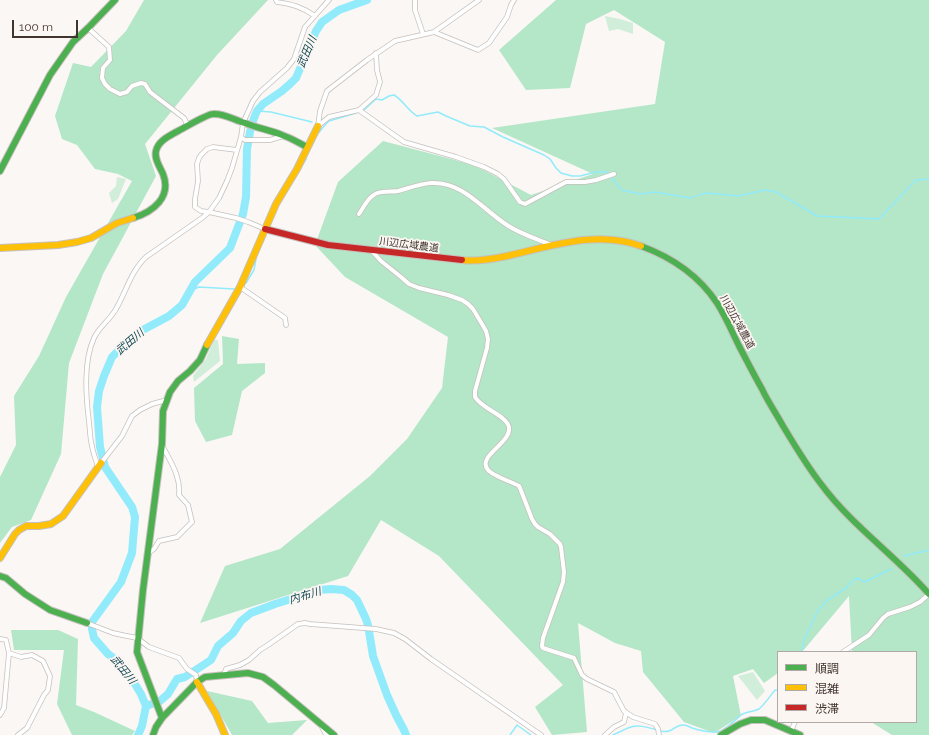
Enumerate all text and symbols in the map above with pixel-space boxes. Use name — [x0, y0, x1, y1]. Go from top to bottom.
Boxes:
scale bar — [14, 12, 80, 38]
text: 100 m — [19, 20, 53, 34]
water label: 武田川 — [294, 34, 320, 70]
street label: 川辺広域農道 — [378, 235, 440, 255]
street label: 川辺広域農道 — [717, 293, 757, 351]
water label: 武田川 — [113, 326, 147, 358]
water label: 内布川 — [287, 585, 323, 607]
legend — [777, 651, 917, 723]
water label: 武田川 — [107, 653, 139, 687]
text: 順調 — [815, 662, 839, 676]
text: 混雑 — [815, 682, 839, 696]
text: 渋滞 — [815, 702, 839, 716]

